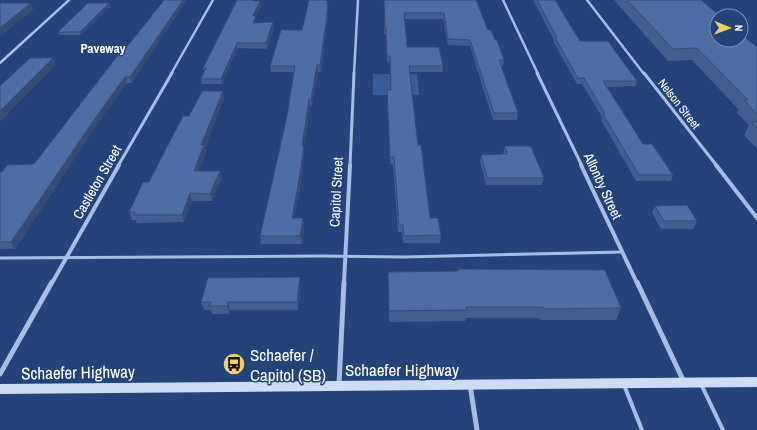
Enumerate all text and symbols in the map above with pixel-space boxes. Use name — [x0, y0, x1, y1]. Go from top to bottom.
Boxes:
north arrow — [709, 8, 749, 48]
text: N — [732, 25, 746, 32]
district label: Paveway — [80, 40, 126, 57]
street label: Nelson Street — [654, 76, 704, 133]
street label: Castleton Street — [69, 142, 125, 222]
street label: Allonby Street — [579, 149, 626, 222]
street label: Capitol Street — [325, 156, 347, 228]
place label: Schaefer / Capitol (SB) — [250, 343, 326, 386]
bus stop icon: Schaefer / Capitol (SB) — [221, 351, 247, 377]
street label: Schaefer Highway — [345, 358, 459, 381]
street label: Schaefer Highway — [21, 360, 135, 384]

